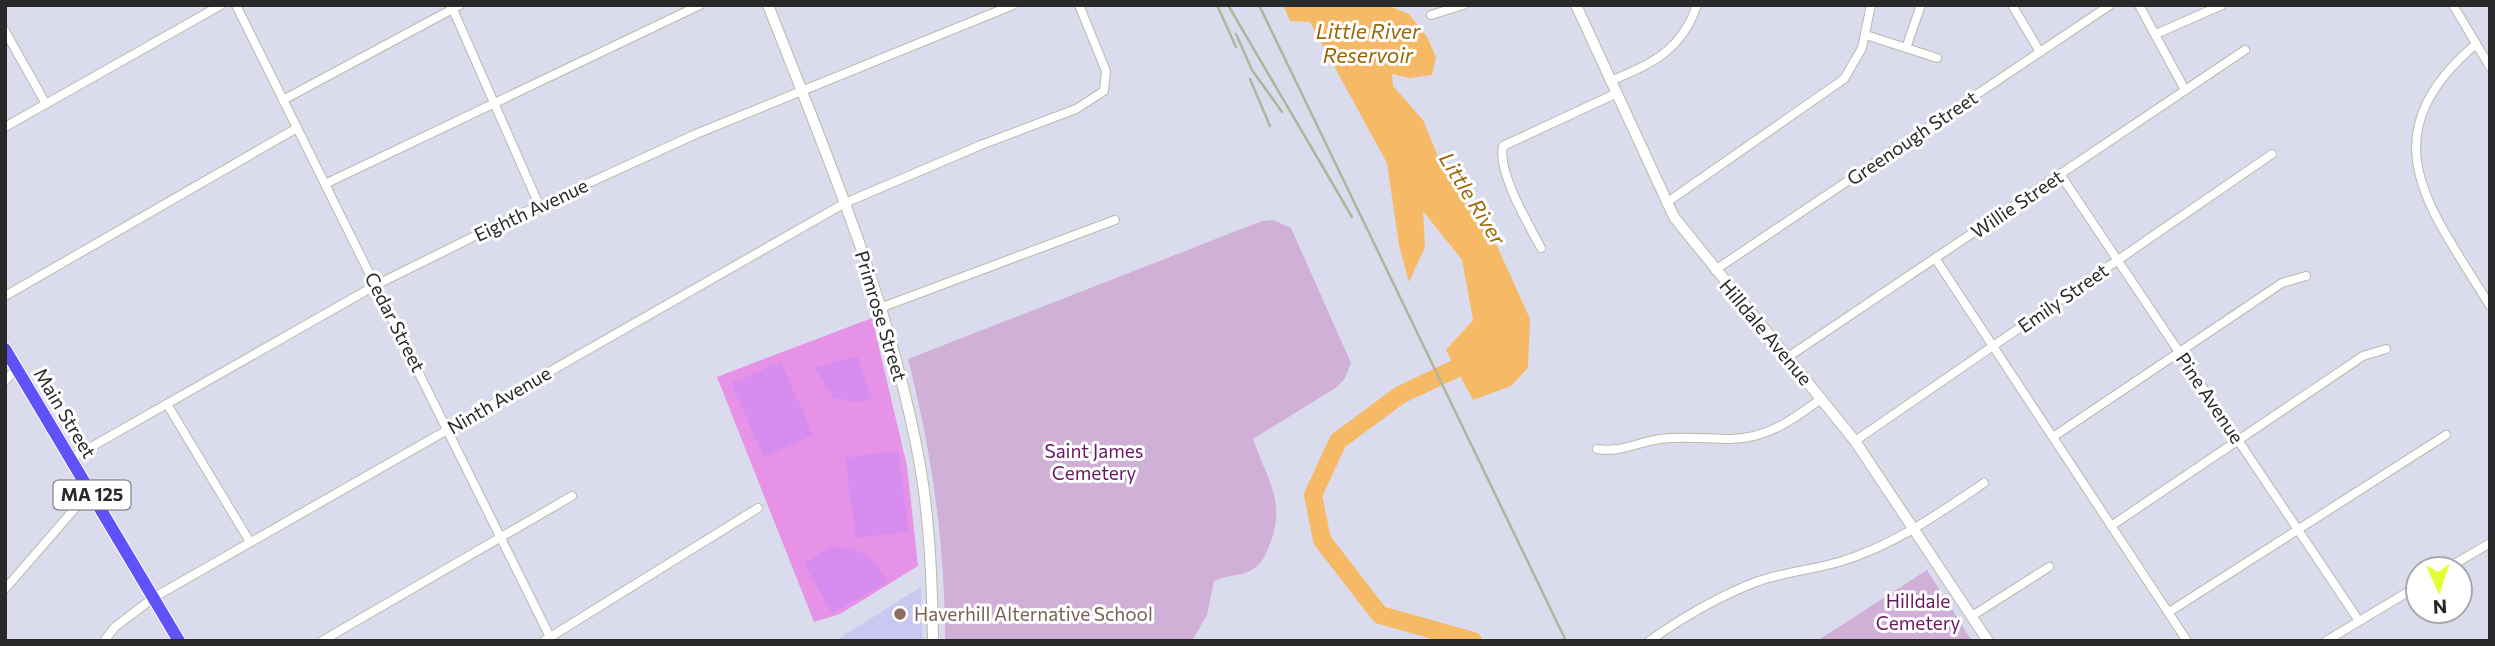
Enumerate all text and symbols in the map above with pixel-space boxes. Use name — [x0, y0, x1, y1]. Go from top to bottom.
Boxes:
water label: Little River Reservoir — [1316, 18, 1421, 67]
street label: Greenough Street — [1842, 85, 1982, 190]
water label: Little River — [1435, 147, 1512, 250]
street label: Willie Street — [1966, 164, 2067, 243]
street label: Eighth Avenue — [470, 173, 591, 246]
street label: Primrose Street — [851, 248, 912, 384]
street label: Emily Street — [2013, 258, 2112, 337]
street label: Cedar Street — [360, 268, 430, 376]
street label: Hilldale Avenue — [1715, 274, 1817, 389]
street label: Pine Avenue — [2172, 348, 2249, 448]
street label: Ninth Avenue — [443, 361, 555, 438]
street label: Main Street — [30, 364, 101, 462]
park label: Saint James Cemetery — [1045, 439, 1144, 484]
road number: MA 125 — [54, 480, 130, 509]
north arrow — [2404, 555, 2474, 625]
park label: Hilldale Cemetery — [1876, 589, 1960, 634]
text: N — [2432, 596, 2448, 619]
place label: Haverhill Alternative School — [914, 602, 1153, 625]
marker: Haverhill Alternative School — [892, 606, 908, 622]

